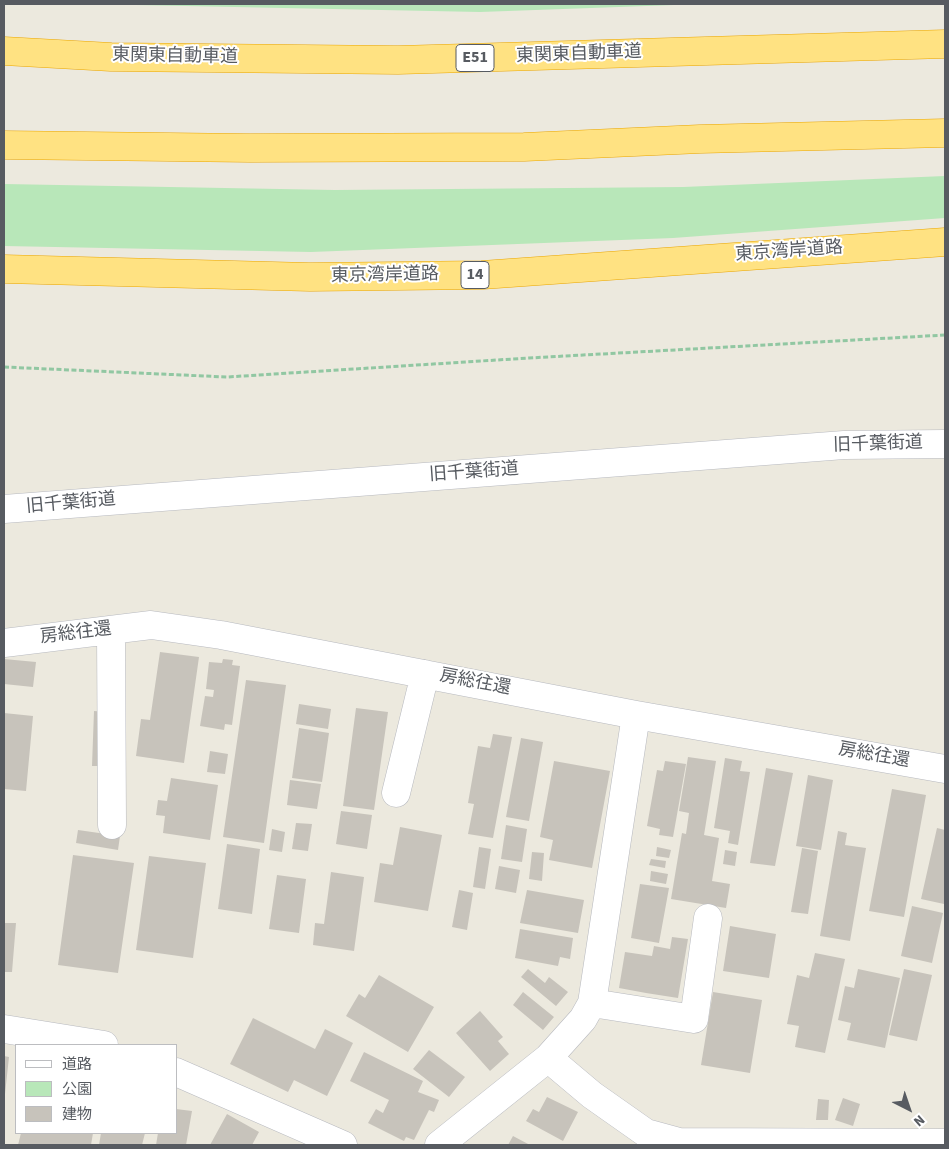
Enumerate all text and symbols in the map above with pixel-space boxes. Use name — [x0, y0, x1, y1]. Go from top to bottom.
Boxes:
street label: 東関東自動車道 — [516, 42, 642, 68]
road number: E51 — [456, 44, 494, 72]
street label: 東関東自動車道 — [112, 45, 238, 69]
street label: 東京湾岸道路 — [734, 237, 844, 267]
road number: 14 — [461, 262, 489, 288]
street label: 東京湾岸道路 — [331, 264, 439, 288]
street label: 旧千葉街道 — [833, 433, 923, 457]
street label: 旧千葉街道 — [428, 459, 520, 487]
street label: 旧千葉街道 — [25, 489, 117, 519]
street label: 房総往還 — [39, 619, 113, 649]
street label: 房総往還 — [438, 666, 512, 700]
street label: 房総往還 — [837, 739, 911, 773]
legend — [15, 1044, 178, 1134]
text: 道路 — [62, 1054, 92, 1075]
text: 公園 — [62, 1079, 92, 1100]
north arrow — [884, 1084, 934, 1134]
text: 建物 — [62, 1104, 92, 1125]
text: N — [909, 1110, 929, 1131]

